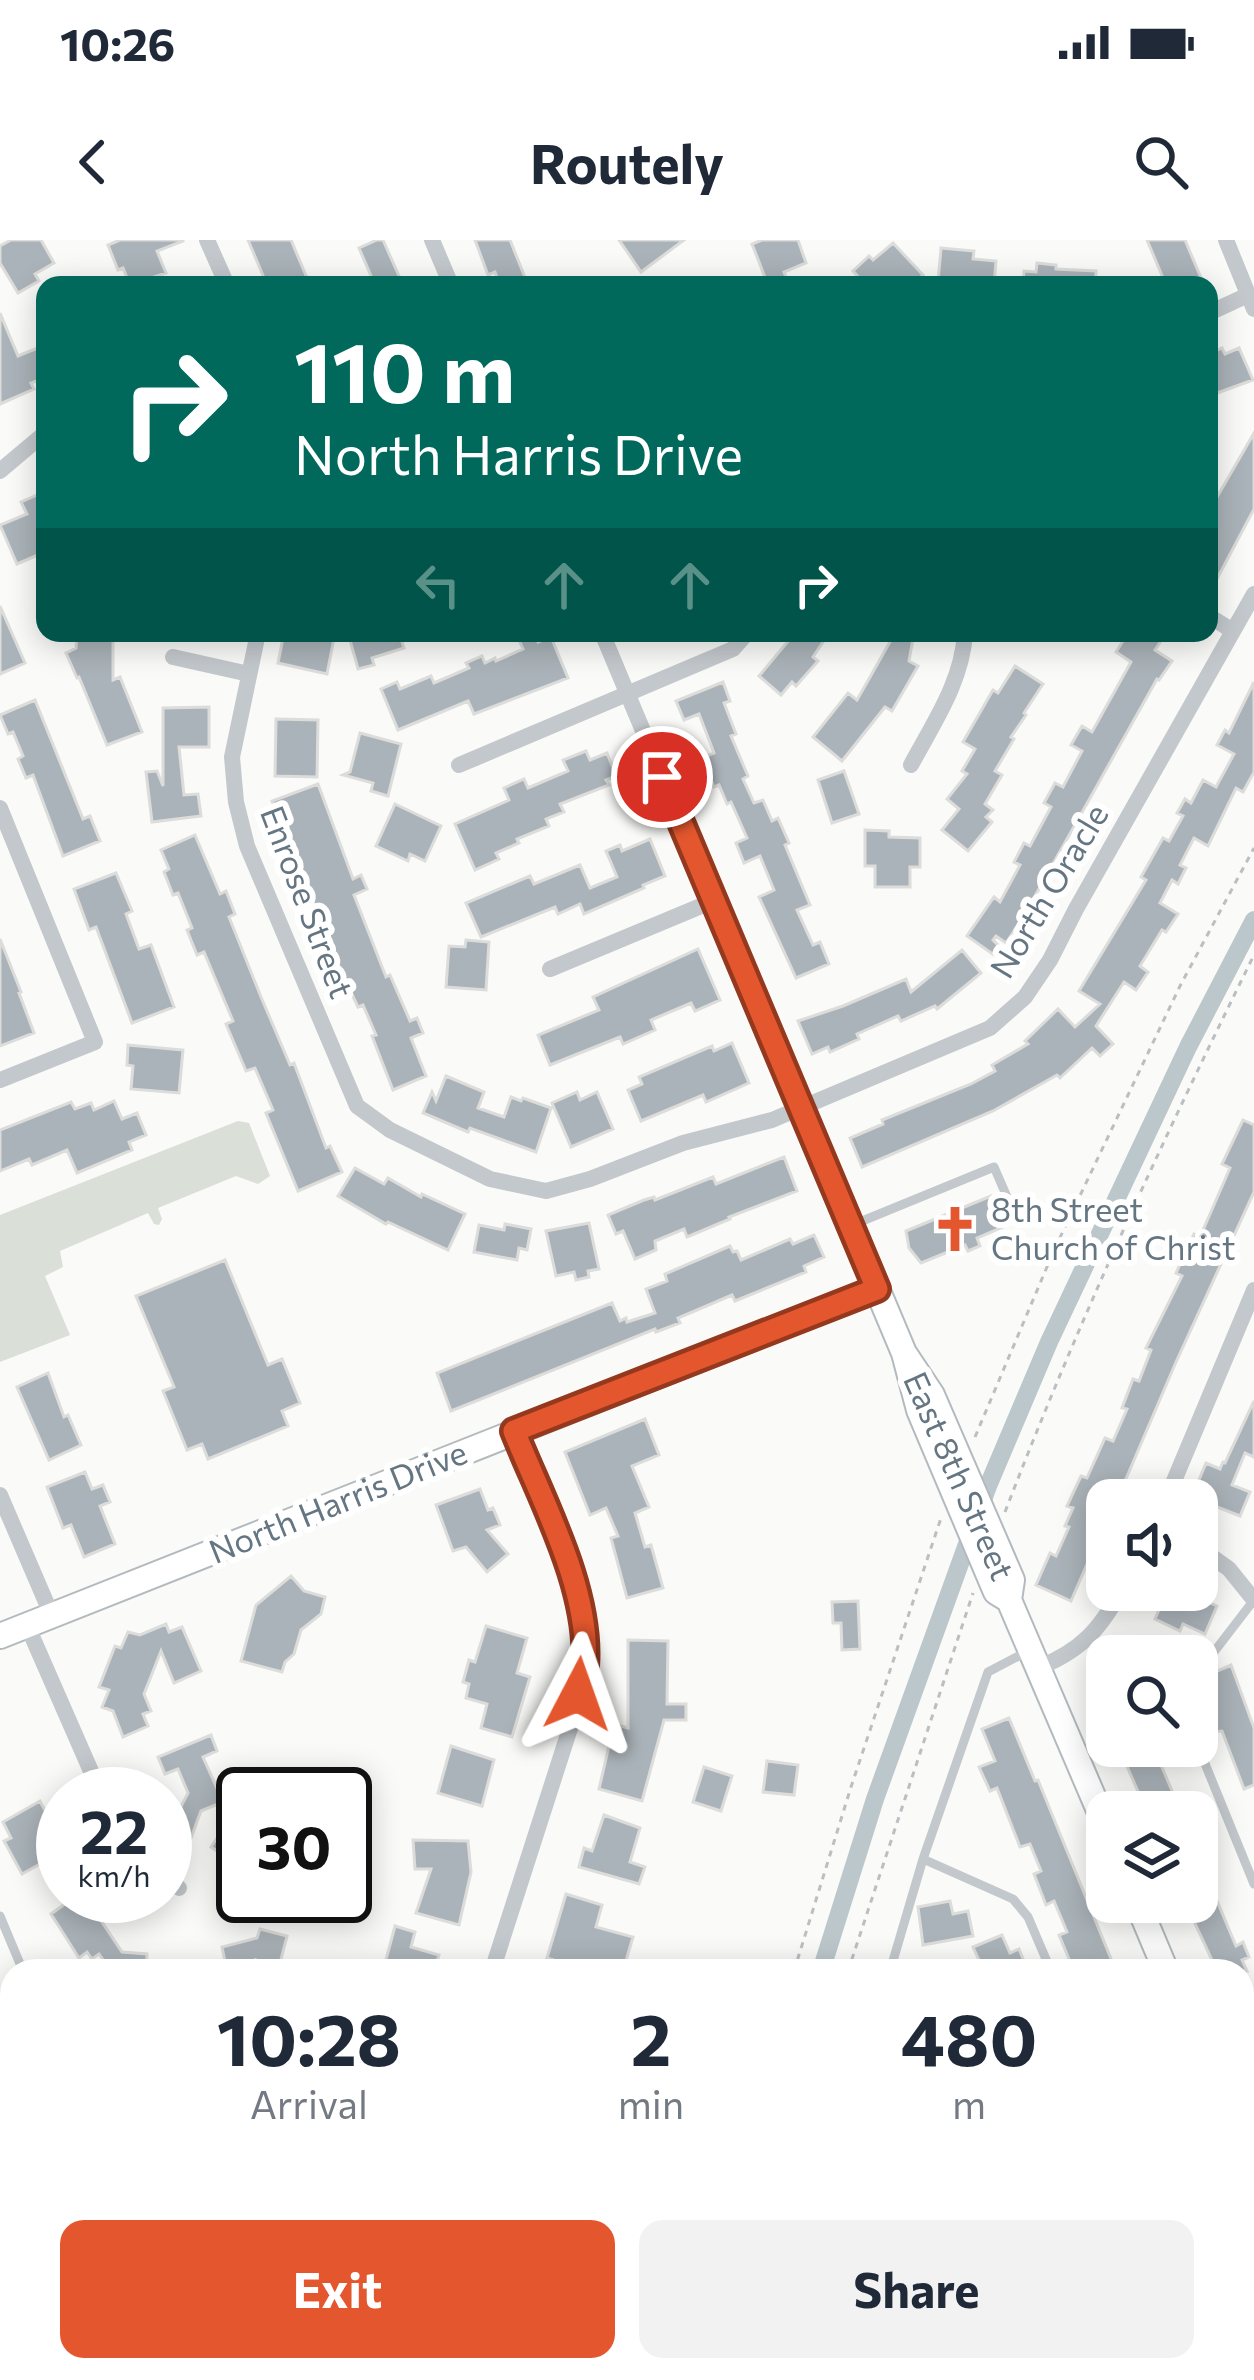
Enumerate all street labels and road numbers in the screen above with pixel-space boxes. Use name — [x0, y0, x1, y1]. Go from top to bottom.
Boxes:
street label: North Oracle — [980, 796, 1116, 985]
street label: Enrose Street — [253, 800, 364, 1003]
street label: East 8th Street — [896, 1365, 1025, 1586]
street label: North Harris Drive — [203, 1430, 472, 1571]

